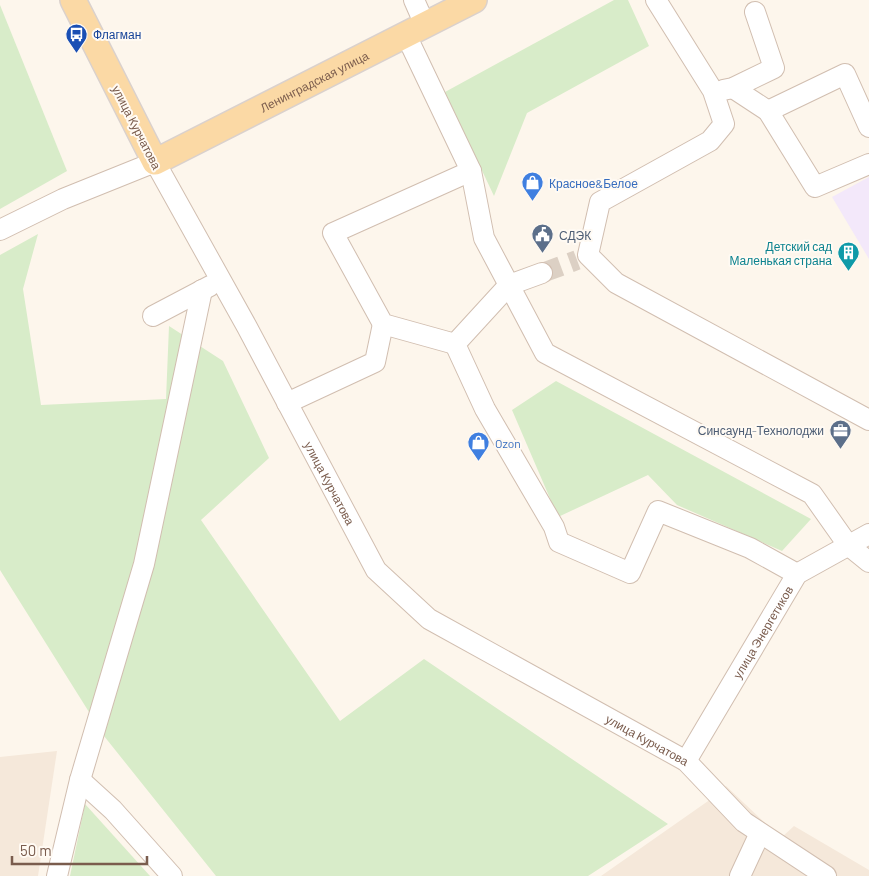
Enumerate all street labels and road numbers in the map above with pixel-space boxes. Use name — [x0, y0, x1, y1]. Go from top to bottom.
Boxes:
street label: Ленинградская улица — [258, 48, 371, 114]
street label: улица Курчатова — [109, 83, 164, 172]
street label: улица Курчатова — [301, 439, 358, 527]
street label: улица Энергетиков — [730, 583, 795, 681]
street label: улица Курчатова — [603, 711, 691, 768]

